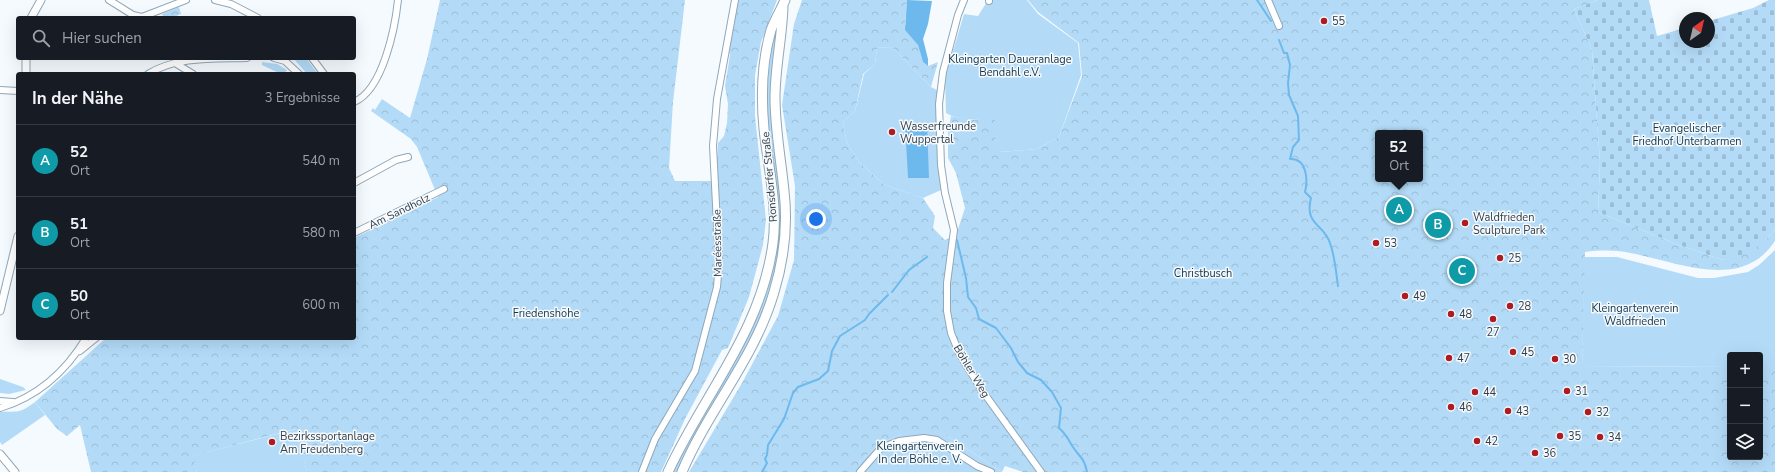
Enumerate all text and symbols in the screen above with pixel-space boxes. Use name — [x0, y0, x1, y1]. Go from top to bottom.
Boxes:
north arrow — [1679, 12, 1715, 48]
place label: 55 — [1332, 14, 1346, 29]
search box — [16, 16, 356, 60]
marker: 55 — [1319, 16, 1329, 26]
icon: search — [30, 27, 52, 49]
text: Hier suchen — [62, 28, 142, 48]
park label: Kleingarten Daueranlage Bendahl e.V. — [948, 52, 1072, 80]
text: In der Nähe — [32, 87, 123, 110]
text: 3 Ergebnisse — [265, 89, 340, 107]
place label: Wasserfreunde Wuppertal — [900, 119, 976, 147]
park label: Evangelischer Friedhof Unterbarmen — [1632, 121, 1742, 149]
marker: Wasserfreunde Wuppertal — [887, 127, 897, 137]
popup — [1375, 130, 1423, 182]
street label: Ronsdorfer Straße — [758, 131, 781, 223]
text: 52 — [1389, 137, 1407, 157]
text: 52 — [70, 142, 88, 162]
text: A — [40, 152, 50, 170]
text: 540 m — [302, 152, 340, 170]
text: Ort — [1389, 157, 1409, 175]
text: Ort — [70, 162, 90, 180]
street label: Am Sandholz — [366, 190, 432, 233]
pin: A — [1386, 195, 1412, 225]
street label: Maréesstraße — [709, 209, 726, 277]
your location — [806, 209, 826, 229]
pin: B — [1425, 210, 1451, 240]
place label: Waldfrieden Sculpture Park — [1473, 210, 1546, 238]
text: 51 — [70, 214, 88, 234]
marker: Waldfrieden Sculpture Park — [1460, 218, 1470, 228]
text: B — [41, 224, 49, 242]
text: 580 m — [302, 224, 340, 242]
text: Ort — [70, 234, 90, 252]
place label: 53 — [1384, 236, 1397, 251]
marker: 53 — [1371, 238, 1381, 248]
place label: 25 — [1508, 251, 1522, 266]
marker: 25 — [1495, 253, 1505, 263]
pin: C — [1449, 256, 1475, 286]
park label: Christbusch — [1174, 266, 1232, 281]
text: 50 — [70, 286, 88, 306]
place label: 49 — [1413, 289, 1426, 304]
marker: 49 — [1400, 291, 1410, 301]
text: C — [41, 296, 49, 314]
text: 600 m — [302, 296, 340, 314]
place label: 28 — [1518, 299, 1532, 314]
marker: 28 — [1505, 301, 1515, 311]
park label: Kleingartenverein Waldfrieden — [1591, 301, 1679, 329]
text: Ort — [70, 306, 90, 324]
park label: Friedenshöhe — [513, 306, 579, 321]
place label: 48 — [1459, 307, 1473, 322]
marker: 48 — [1446, 309, 1456, 319]
marker: 27 — [1488, 314, 1498, 324]
place label: 27 — [1486, 325, 1500, 340]
street label: Böhler Weg — [950, 342, 993, 401]
place label: 45 — [1521, 345, 1535, 360]
marker: 45 — [1508, 347, 1518, 357]
place label: 47 — [1457, 351, 1470, 366]
place label: 30 — [1563, 352, 1577, 367]
map controls — [1727, 352, 1763, 460]
button: + — [1727, 352, 1763, 388]
marker: 47 — [1444, 353, 1454, 363]
marker: 30 — [1550, 354, 1560, 364]
place label: 31 — [1575, 384, 1588, 399]
place label: 44 — [1483, 385, 1497, 400]
marker: 31 — [1562, 386, 1572, 396]
marker: 44 — [1470, 387, 1480, 397]
button: − — [1727, 388, 1763, 424]
place label: 46 — [1459, 400, 1473, 415]
marker: 46 — [1446, 402, 1456, 412]
place label: 43 — [1516, 404, 1529, 419]
place label: 32 — [1596, 405, 1609, 420]
marker: 43 — [1503, 406, 1513, 416]
marker: 32 — [1583, 407, 1593, 417]
button: layers — [1727, 424, 1763, 460]
place label: Bezirkssportanlage Am Freudenberg — [280, 429, 375, 457]
place label: 35 — [1568, 429, 1582, 444]
place label: 34 — [1608, 430, 1622, 445]
marker: 35 — [1555, 431, 1565, 441]
marker: 34 — [1595, 432, 1605, 442]
place label: 42 — [1485, 434, 1498, 449]
marker: 42 — [1472, 436, 1482, 446]
marker: Bezirkssportanlage Am Freudenberg — [267, 437, 277, 447]
park label: Kleingartenverein In der Böhle e. V. — [876, 439, 964, 467]
place label: 36 — [1543, 446, 1557, 461]
marker: 36 — [1530, 448, 1540, 458]

